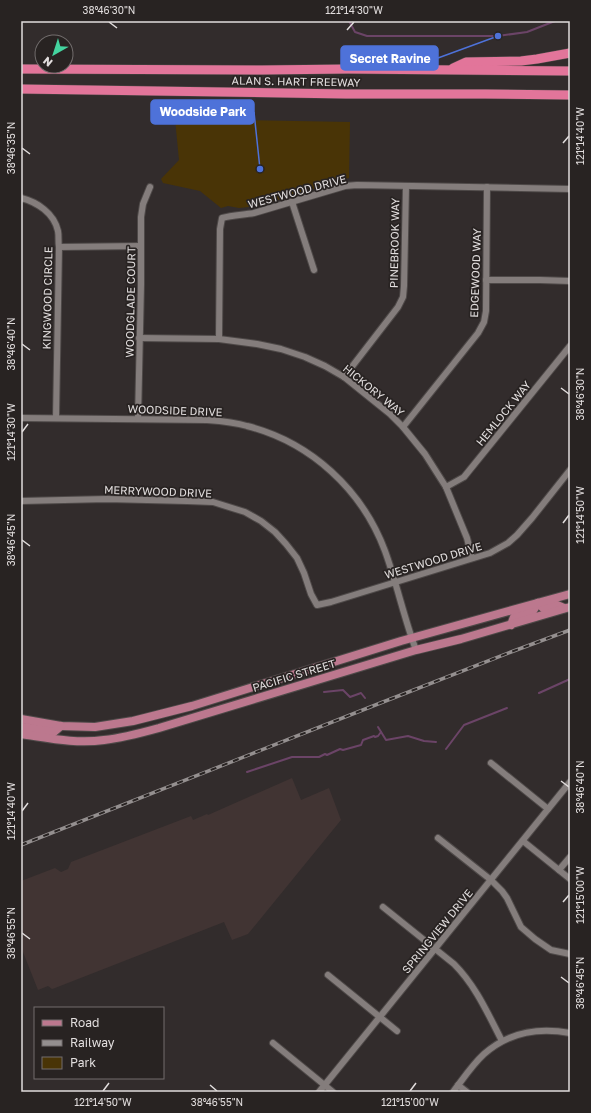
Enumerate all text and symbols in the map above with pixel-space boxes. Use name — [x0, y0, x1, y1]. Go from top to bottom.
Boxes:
text: 38°46'30"N — [83, 4, 135, 16]
text: 121°14'30"W — [325, 4, 383, 16]
north arrow — [34, 34, 74, 74]
callout: Secret Ravine — [341, 46, 438, 70]
text: Secret Ravine — [349, 51, 431, 66]
text: N — [40, 54, 55, 70]
street label: ALAN S. HART FREEWAY — [232, 73, 360, 89]
callout: Woodside Park — [151, 100, 254, 124]
text: Woodside Park — [159, 104, 247, 119]
text: 121°14'40"W — [574, 107, 586, 165]
text: 38°46'35"N — [5, 122, 17, 174]
street label: WESTWOOD DRIVE — [246, 172, 348, 210]
street label: PINEBROOK WAY — [387, 198, 401, 288]
street label: EDGEWOOD WAY — [467, 228, 483, 318]
street label: KINGWOOD CIRCLE — [40, 246, 54, 350]
street label: WOODGLADE COURT — [123, 246, 137, 358]
text: 38°46'40"N — [5, 317, 17, 371]
street label: HICKORY WAY — [341, 361, 407, 419]
text: 38°46'30"N — [574, 368, 586, 420]
street label: HEMLOCK WAY — [473, 378, 533, 448]
street label: WOODSIDE DRIVE — [127, 402, 223, 418]
text: 121°14'30"W — [5, 403, 17, 461]
street label: MERRYWOOD DRIVE — [104, 483, 212, 499]
text: 121°14'50"W — [574, 486, 586, 544]
text: 38°46'45"N — [5, 514, 17, 566]
street label: WESTWOOD DRIVE — [383, 539, 484, 581]
street label: PACIFIC STREET — [251, 656, 337, 694]
text: 38°46'40"N — [574, 760, 586, 814]
text: 121°14'40"W — [5, 782, 17, 840]
text: 121°15'00"W — [574, 866, 586, 924]
street label: SPRINGVIEW DRIVE — [399, 886, 475, 976]
text: 38°46'55"N — [5, 907, 17, 959]
text: 38°46'45"N — [574, 957, 586, 1009]
legend — [34, 1007, 164, 1079]
text: Road — [70, 1015, 99, 1030]
text: Railway — [70, 1035, 115, 1050]
text: Park — [70, 1055, 96, 1070]
text: 121°14'50"W — [74, 1096, 132, 1108]
text: 38°46'55"N — [191, 1096, 243, 1108]
text: 121°15'00"W — [381, 1096, 439, 1108]

